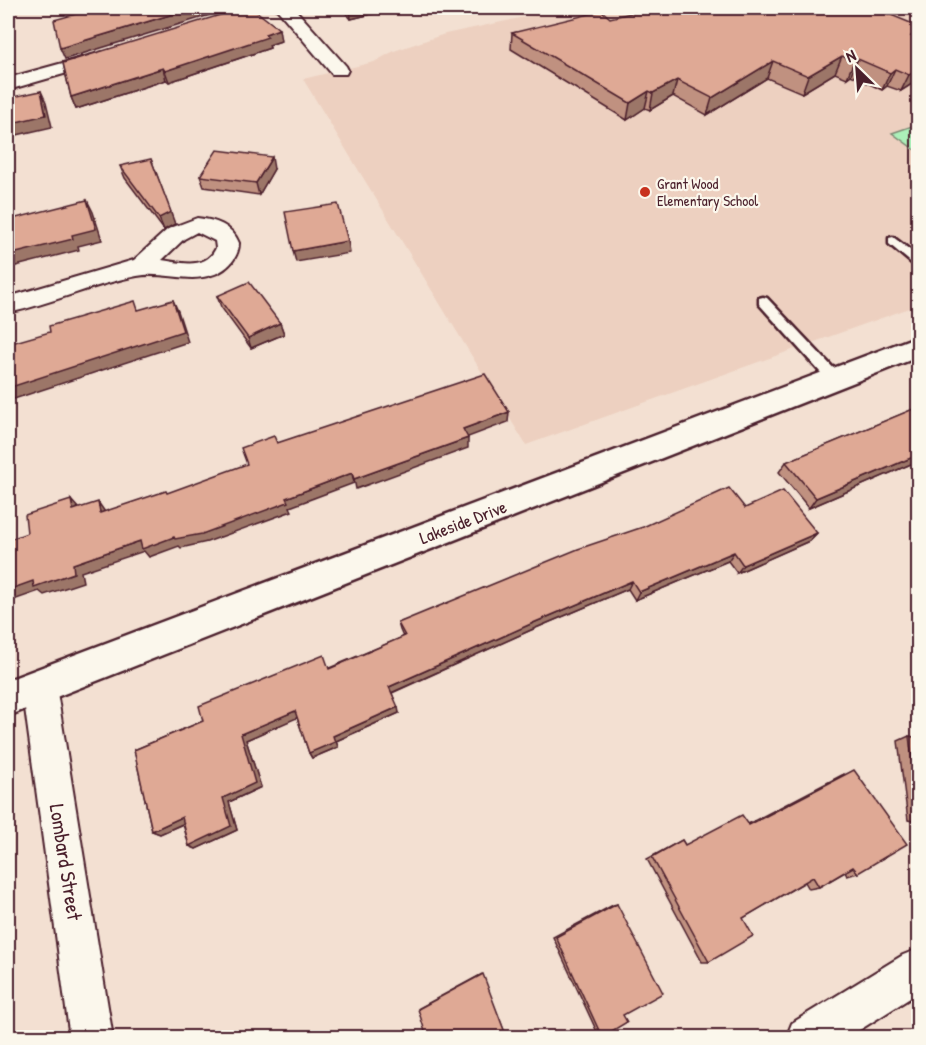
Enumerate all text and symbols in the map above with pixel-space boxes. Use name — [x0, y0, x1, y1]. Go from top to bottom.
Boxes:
north arrow — [827, 39, 887, 99]
text: N — [842, 43, 860, 67]
place label: Grant Wood Elementary School — [657, 173, 758, 211]
marker: Grant Wood Elementary School — [638, 185, 652, 199]
street label: Lakeside Drive — [416, 494, 510, 550]
street label: Lombard Street — [42, 802, 90, 923]

